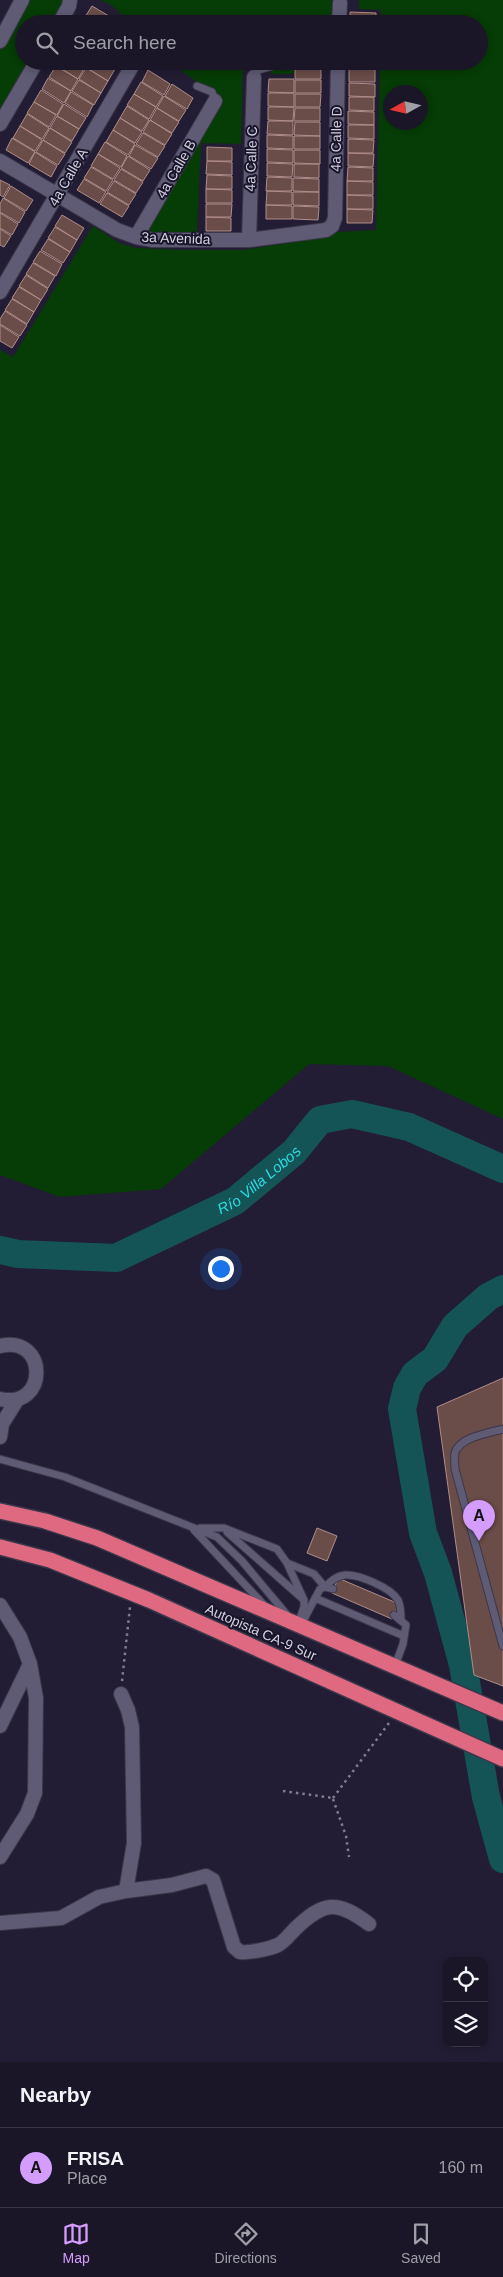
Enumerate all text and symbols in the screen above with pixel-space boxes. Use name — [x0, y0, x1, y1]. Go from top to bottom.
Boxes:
search box — [15, 15, 488, 70]
icon: search — [33, 29, 61, 57]
text: Search here — [73, 32, 177, 53]
north arrow — [383, 85, 428, 130]
street label: 4a Calle D — [327, 106, 345, 172]
street label: 4a Calle C — [242, 126, 260, 192]
street label: 4a Calle B — [153, 137, 199, 201]
street label: 4a Calle A — [45, 145, 91, 209]
street label: 3a Avenida — [141, 229, 211, 247]
water label: Río Villa Lobos — [214, 1142, 304, 1217]
your location — [208, 1256, 234, 1282]
pin: A — [463, 1500, 495, 1541]
street label: Autopista CA-9 Sur — [203, 1600, 319, 1664]
map controls — [443, 1957, 488, 2047]
button: locate — [443, 1957, 488, 2002]
button: layers — [443, 2002, 488, 2047]
text: Nearby — [20, 2083, 91, 2106]
text: FRISA — [67, 2148, 124, 2169]
text: A — [30, 2159, 42, 2176]
text: 160 m — [439, 2159, 483, 2176]
text: Place — [67, 2170, 107, 2187]
tab: Map — [62, 2220, 90, 2266]
tab: Directions — [215, 2220, 277, 2266]
tab: Saved — [401, 2220, 441, 2266]

